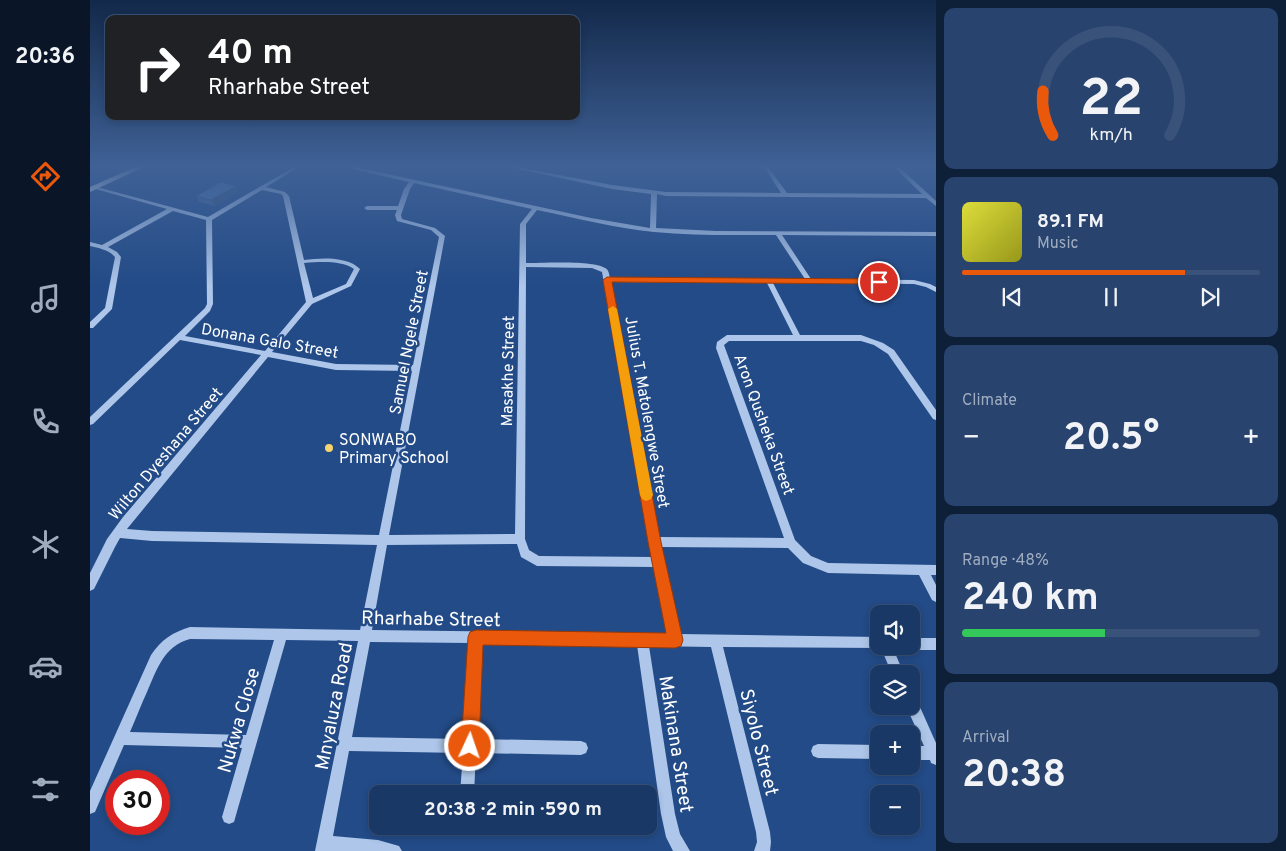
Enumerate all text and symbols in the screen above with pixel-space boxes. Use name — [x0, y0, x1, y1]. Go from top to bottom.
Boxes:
text: 40 m — [208, 32, 293, 76]
icon: right — [125, 35, 190, 100]
text: 20:36 — [15, 44, 75, 71]
text: 22 — [1079, 68, 1143, 134]
text: Rharhabe Street — [208, 75, 370, 102]
text: km/h — [1089, 124, 1133, 147]
icon: directions — [28, 159, 63, 194]
text: 89.1 FM — [1037, 210, 1104, 234]
text: Music — [1037, 234, 1078, 254]
pin — [858, 261, 900, 303]
street label: Samuel Ngele Street — [386, 268, 434, 416]
icon: arrive — [865, 268, 893, 296]
icon: music — [28, 281, 63, 316]
icon: previous — [998, 283, 1026, 311]
icon: pause — [1097, 283, 1125, 311]
icon: next — [1196, 283, 1224, 311]
street label: Julius T. Matolengwe Street — [619, 315, 673, 510]
street label: Masakhe Street — [498, 316, 520, 427]
street label: Donana Galo Street — [200, 320, 340, 364]
street label: Aron Qusheka Street — [728, 351, 798, 498]
street label: Wilton Dyeshana Street — [105, 384, 228, 525]
text: Climate — [962, 391, 1017, 411]
icon: phone — [28, 404, 63, 439]
text: 20.5° — [1063, 415, 1159, 464]
text: − — [962, 421, 980, 457]
text: + — [1242, 421, 1260, 457]
place label: SONWABO Primary School — [339, 431, 449, 469]
marker: SONWABO Primary School — [323, 442, 335, 454]
icon: climate — [28, 527, 63, 562]
text: Range · 48% — [962, 551, 1049, 571]
text: 240 km — [962, 575, 1099, 624]
map controls — [870, 605, 920, 835]
button: sound — [870, 605, 920, 655]
street label: Rharhabe Street — [361, 607, 501, 633]
street label: Mnyaluza Road — [311, 641, 359, 772]
icon: car — [28, 649, 63, 684]
street label: Nukwa Close — [213, 665, 266, 776]
button: layers — [870, 665, 920, 715]
street label: Makinana Street — [652, 674, 698, 814]
street label: Siyolo Street — [733, 687, 783, 798]
position arrow — [443, 719, 495, 771]
button: + — [870, 725, 920, 775]
text: Arrival — [962, 728, 1010, 748]
text: 20:38 — [962, 752, 1066, 801]
speed limit sign: 30 — [105, 770, 170, 835]
icon: filters — [28, 772, 63, 807]
button: − — [870, 785, 920, 835]
text: 20:38 · 2 min · 590 m — [424, 798, 602, 822]

